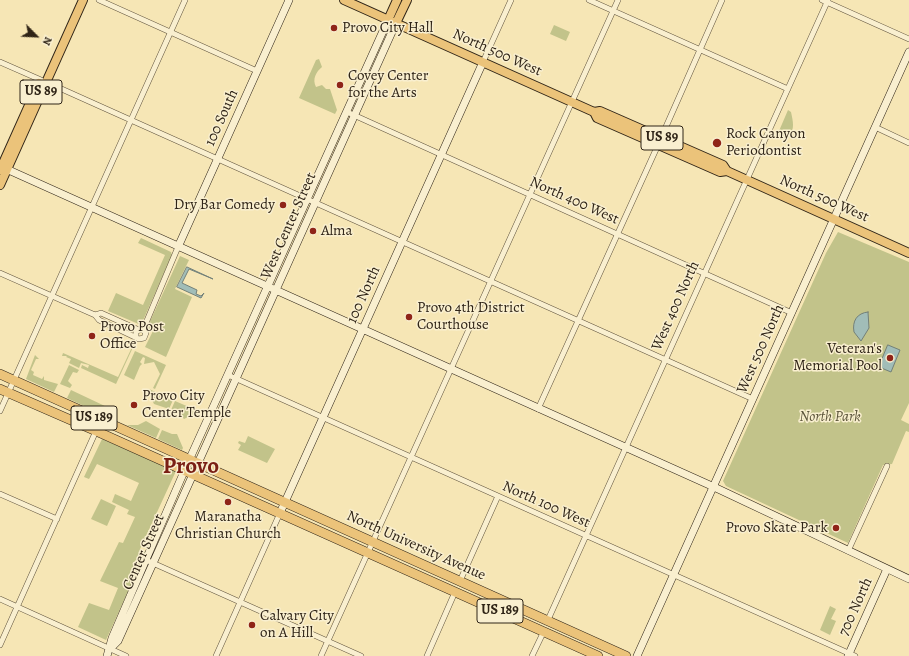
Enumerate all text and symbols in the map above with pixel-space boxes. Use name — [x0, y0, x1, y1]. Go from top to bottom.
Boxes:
north arrow — [16, 16, 56, 56]
place label: Provo City Hall — [342, 19, 433, 37]
marker: Provo City Hall — [329, 23, 339, 33]
street label: North 500 West — [450, 25, 544, 81]
text: N — [39, 34, 56, 48]
place label: Covey Center for the Arts — [348, 67, 429, 102]
road number: US 89 — [20, 80, 62, 104]
marker: Covey Center for the Arts — [335, 80, 345, 90]
street label: 100 South — [202, 87, 242, 149]
place label: Rock Canyon Periodontist — [726, 125, 805, 160]
road number: US 89 — [641, 126, 683, 150]
marker: Rock Canyon Periodontist — [711, 137, 723, 149]
street label: West Center Street — [257, 170, 321, 282]
street label: North 500 West — [777, 171, 871, 227]
street label: North 400 West — [527, 173, 621, 229]
place label: Dry Bar Comedy — [174, 196, 275, 214]
marker: Dry Bar Comedy — [278, 200, 288, 210]
place label: Alma — [321, 222, 353, 240]
marker: Alma — [308, 226, 318, 236]
street label: West 400 North — [648, 259, 704, 353]
street label: 100 North — [343, 264, 385, 326]
place label: Provo 4th District Courthouse — [417, 299, 525, 334]
street label: West 500 North — [733, 302, 789, 396]
marker: Provo 4th District Courthouse — [404, 312, 414, 322]
place label: Provo Post Office — [100, 318, 164, 353]
marker: Provo Post Office — [87, 331, 97, 341]
place label: Veteran's Memorial Pool — [793, 340, 882, 375]
marker: Veteran's Memorial Pool — [885, 353, 895, 363]
place label: Provo City Center Temple — [142, 387, 231, 422]
marker: Provo City Center Temple — [129, 400, 139, 410]
road number: US 189 — [71, 406, 117, 430]
park label: North Park — [799, 408, 861, 426]
district label: Provo — [163, 453, 219, 481]
street label: North 100 West — [499, 478, 593, 532]
marker: Maranatha Christian Church — [223, 497, 233, 507]
street label: North University Avenue — [344, 507, 488, 585]
place label: Maranatha Christian Church — [175, 508, 281, 543]
street label: Center Street — [119, 511, 169, 593]
place label: Provo Skate Park — [725, 519, 828, 537]
marker: Provo Skate Park — [831, 523, 841, 533]
street label: 700 North — [835, 575, 877, 639]
road number: US 189 — [477, 599, 523, 623]
place label: Calvary City on A Hill — [260, 607, 334, 642]
marker: Calvary City on A Hill — [247, 620, 257, 630]

